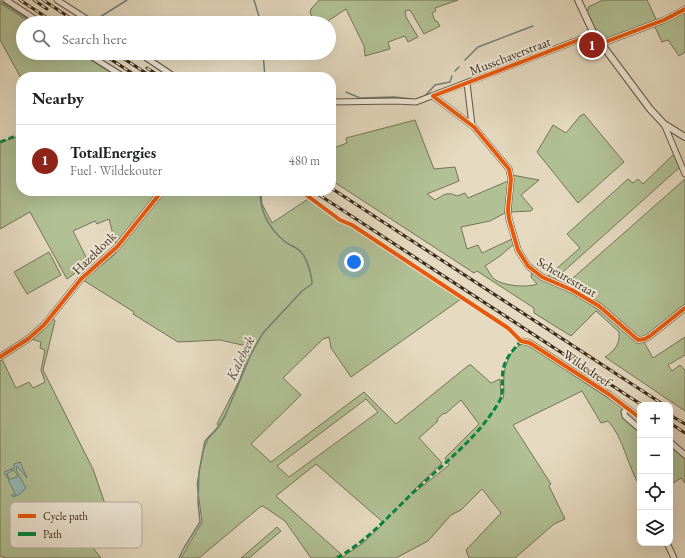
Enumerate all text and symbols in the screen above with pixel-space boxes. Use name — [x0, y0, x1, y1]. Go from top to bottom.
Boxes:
search box — [16, 16, 336, 60]
icon: search — [30, 27, 52, 49]
text: Search here — [62, 29, 127, 48]
pin: 1 — [579, 30, 605, 60]
street label: Musschaverstraat — [467, 33, 553, 79]
text: Nearby — [32, 87, 84, 109]
text: TotalEnergies — [70, 143, 156, 162]
text: 1 — [42, 152, 48, 169]
text: 480 m — [289, 152, 320, 169]
text: Fuel · Wildekouter — [70, 162, 162, 179]
street label: Hazeldonk — [68, 227, 120, 278]
your location — [344, 252, 364, 272]
street label: Scheurestraat — [534, 253, 600, 301]
water label: Kalebeek — [221, 333, 259, 384]
street label: Wildedreef — [560, 346, 616, 391]
map controls — [637, 402, 673, 546]
button: + — [637, 402, 673, 438]
button: − — [637, 438, 673, 474]
button: locate — [637, 474, 673, 510]
legend — [10, 502, 142, 548]
text: Cycle path — [43, 509, 88, 523]
button: layers — [637, 510, 673, 546]
text: Path — [43, 527, 62, 541]

